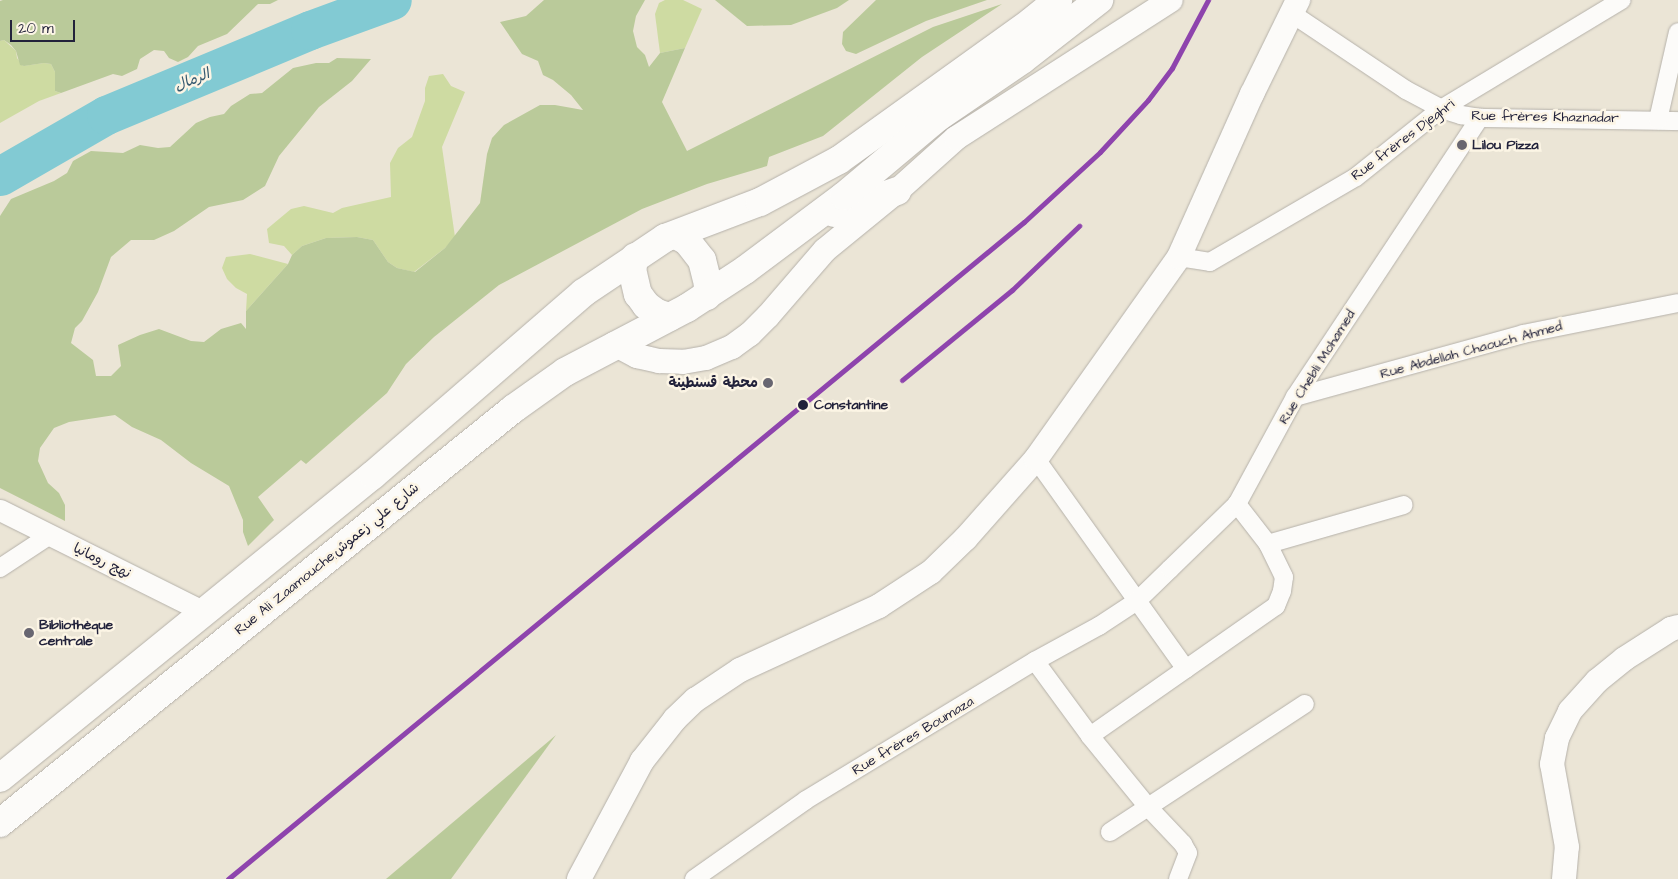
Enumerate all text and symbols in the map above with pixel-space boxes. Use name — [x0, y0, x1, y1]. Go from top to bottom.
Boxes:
scale bar — [12, 10, 78, 42]
text: 20 m — [18, 18, 54, 39]
water label: الرمال — [172, 65, 212, 95]
street label: Rue frères Djeghri — [1348, 96, 1458, 184]
street label: Rue frères Khaznadar — [1471, 107, 1619, 127]
place label: Lilou Pizza — [1472, 137, 1539, 153]
marker: Lilou Pizza — [1456, 139, 1468, 151]
street label: Rue Chebli Mohamed — [1275, 307, 1359, 427]
street label: Rue Abdellah Chaouch Ahmed — [1378, 318, 1564, 382]
place label: محطة قسنطينة — [669, 375, 758, 391]
marker: محطة قسنطينة — [762, 377, 774, 389]
place label: Constantine — [814, 397, 888, 413]
marker: Constantine — [796, 398, 810, 412]
street label: Rue Ali Zaamouche;شارع علي زعموش — [231, 479, 423, 639]
street label: نهج رومانيا — [70, 540, 134, 582]
place label: Bibliothèque centrale — [39, 617, 113, 650]
marker: Bibliothèque centrale — [23, 627, 35, 639]
street label: Rue frères Boumaza — [849, 693, 977, 779]

